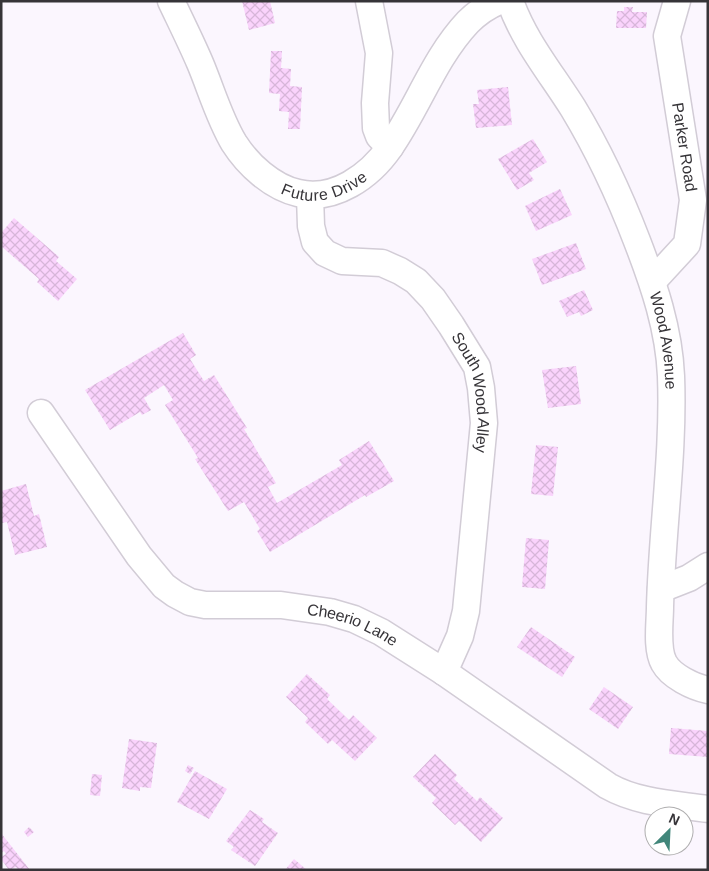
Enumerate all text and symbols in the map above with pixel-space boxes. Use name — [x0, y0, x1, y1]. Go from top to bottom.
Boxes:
street label: Parker Road — [669, 101, 700, 193]
street label: Future Drive — [279, 168, 370, 204]
street label: Wood Avenue — [647, 290, 679, 390]
street label: South Wood Alley — [449, 329, 492, 454]
street label: Cheerio Lane — [306, 601, 401, 649]
north arrow — [644, 806, 694, 856]
text: N — [666, 810, 682, 828]

